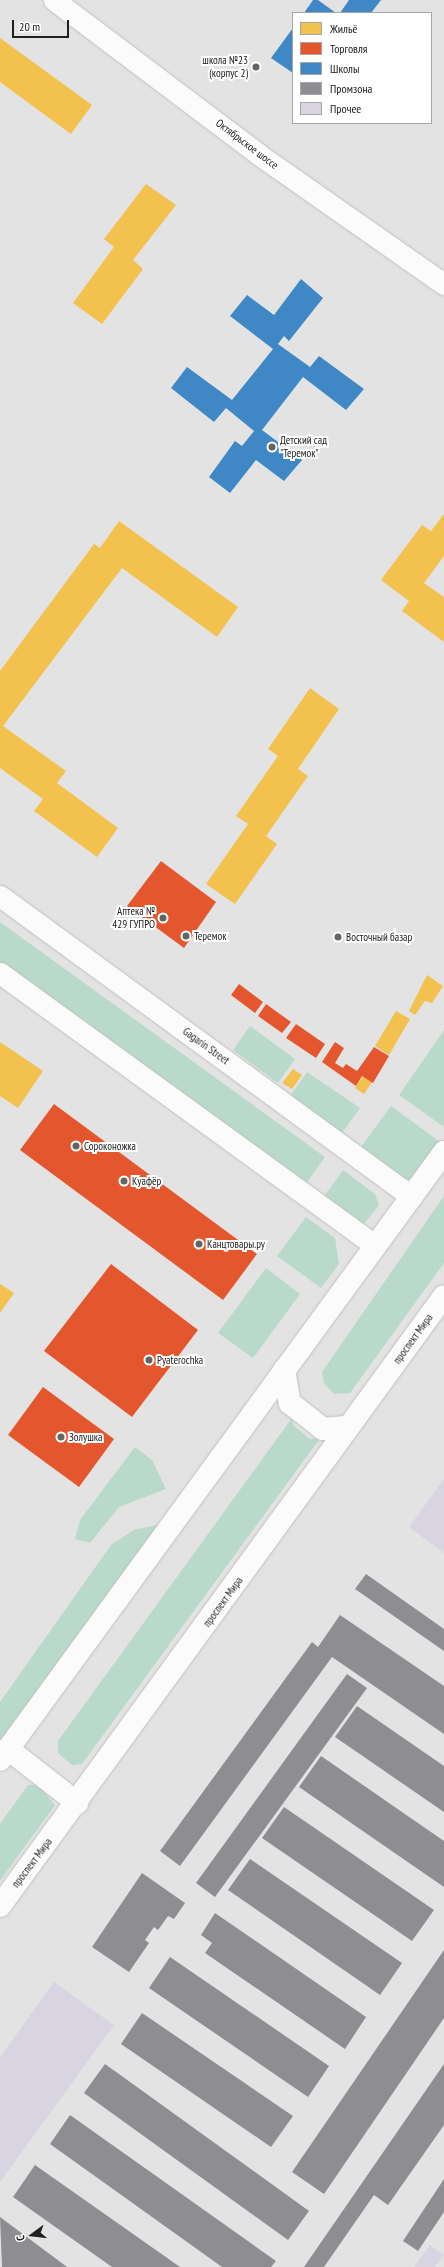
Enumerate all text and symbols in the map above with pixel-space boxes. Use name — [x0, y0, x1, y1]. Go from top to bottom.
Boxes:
scale bar — [14, 12, 71, 38]
legend — [292, 12, 432, 124]
text: 20 m — [19, 19, 40, 34]
text: Жильё — [330, 21, 357, 36]
text: Торговля — [330, 41, 368, 56]
place label: школа №23 (корпус 2) — [202, 54, 248, 80]
text: Школы — [330, 61, 359, 76]
marker: школа №23 (корпус 2) — [251, 62, 261, 72]
text: Промзона — [330, 81, 372, 96]
text: Прочее — [330, 101, 361, 116]
street label: Октябрьское шоссе — [213, 116, 281, 172]
place label: Детский сад "Теремок" — [280, 434, 327, 460]
marker: Детский сад "Теремок" — [267, 442, 277, 452]
place label: Аптека № 429 ГУПРО — [112, 905, 155, 931]
marker: Аптека № 429 ГУПРО — [158, 913, 168, 923]
place label: Теремок — [194, 929, 226, 943]
place label: Восточный базар — [346, 930, 412, 944]
marker: Теремок — [181, 931, 191, 941]
marker: Восточный базар — [333, 932, 343, 942]
street label: Gagarin Street — [180, 1025, 232, 1067]
place label: Сороконожка — [84, 1139, 136, 1153]
marker: Сороконожка — [71, 1141, 81, 1151]
place label: Куафёр — [132, 1174, 161, 1188]
marker: Куафёр — [119, 1176, 129, 1186]
place label: Канцтовары.ру — [207, 1237, 265, 1251]
marker: Канцтовары.ру — [194, 1239, 204, 1249]
street label: проспект Мира — [390, 1311, 436, 1367]
place label: Pyaterochka — [157, 1353, 203, 1367]
marker: Pyaterochka — [144, 1355, 154, 1365]
place label: Золушка — [69, 1430, 102, 1444]
marker: Золушка — [56, 1432, 66, 1442]
street label: проспект Мира — [200, 1574, 246, 1630]
street label: проспект Мира — [9, 1836, 55, 1890]
north arrow — [12, 2215, 52, 2255]
text: С — [13, 2234, 28, 2242]

